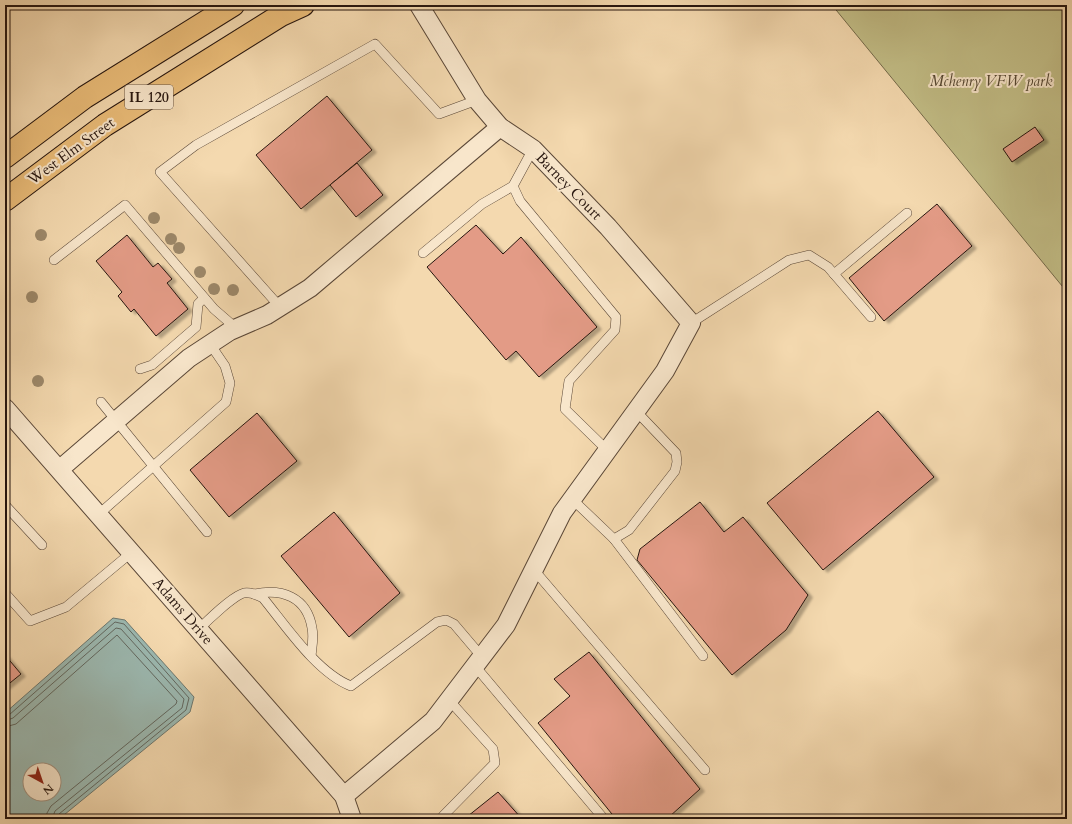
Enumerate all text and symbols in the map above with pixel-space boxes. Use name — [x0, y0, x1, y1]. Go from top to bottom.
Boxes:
park label: Mchenry VFW park — [930, 71, 1053, 91]
road number: IL 120 — [125, 85, 173, 109]
street label: West Elm Street — [23, 112, 119, 190]
street label: Barney Court — [531, 148, 607, 225]
street label: Adams Drive — [148, 573, 218, 649]
north arrow — [22, 762, 62, 802]
text: N — [39, 780, 57, 798]

